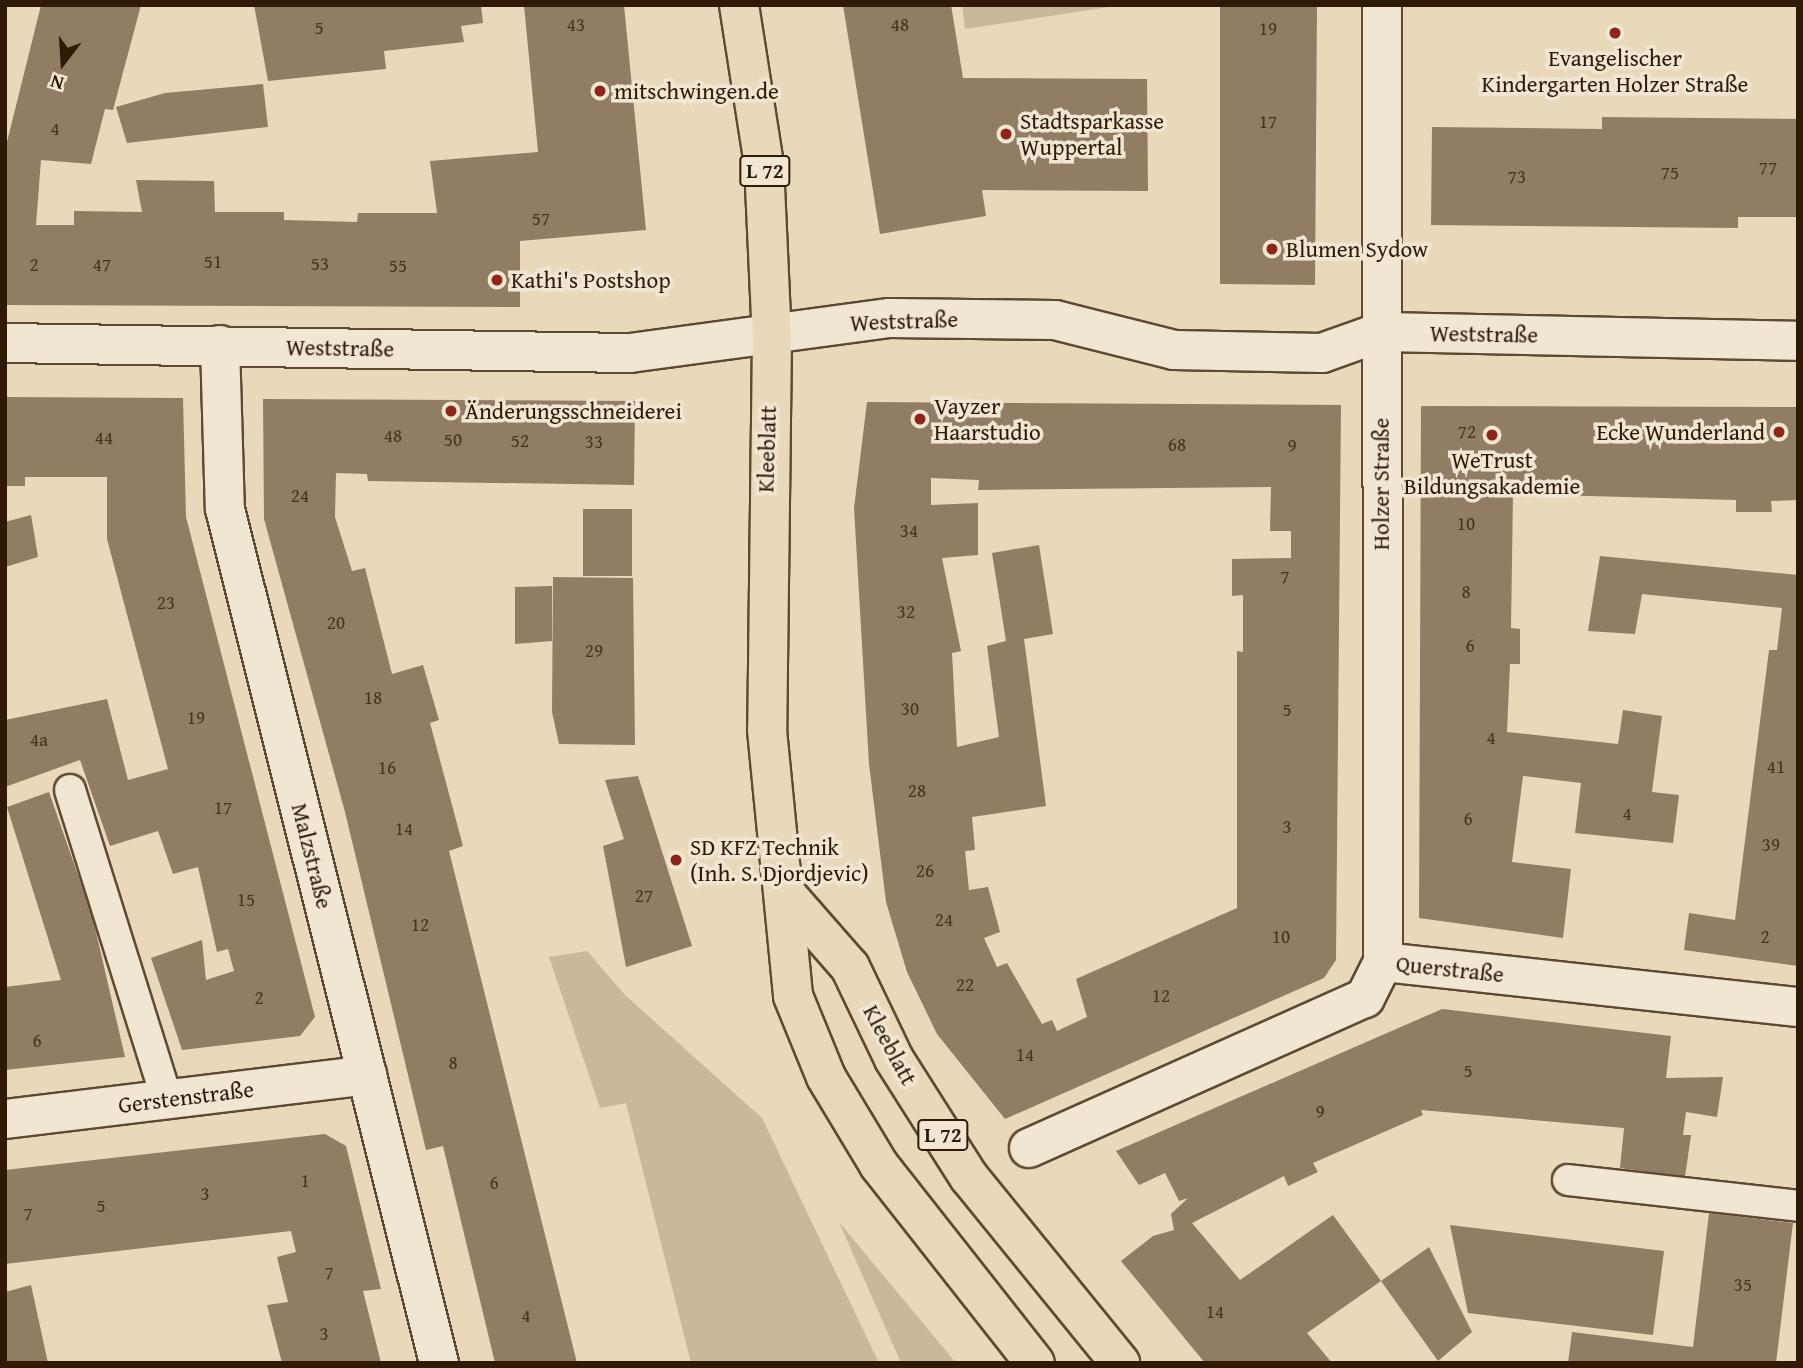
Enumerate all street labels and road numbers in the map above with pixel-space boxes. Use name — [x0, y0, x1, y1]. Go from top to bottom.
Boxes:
road number: L 72 — [739, 154, 791, 188]
street label: Weststraße — [849, 305, 959, 337]
street label: Weststraße — [1430, 319, 1538, 349]
street label: Weststraße — [286, 333, 394, 363]
street label: Kleeblatt — [752, 405, 782, 493]
street label: Holzer Straße — [1367, 418, 1395, 550]
street label: Malzstraße — [286, 800, 338, 912]
street label: Querstraße — [1395, 950, 1505, 988]
street label: Kleeblatt — [857, 1000, 923, 1090]
street label: Gerstenstraße — [117, 1075, 255, 1119]
road number: L 72 — [917, 1118, 969, 1152]

